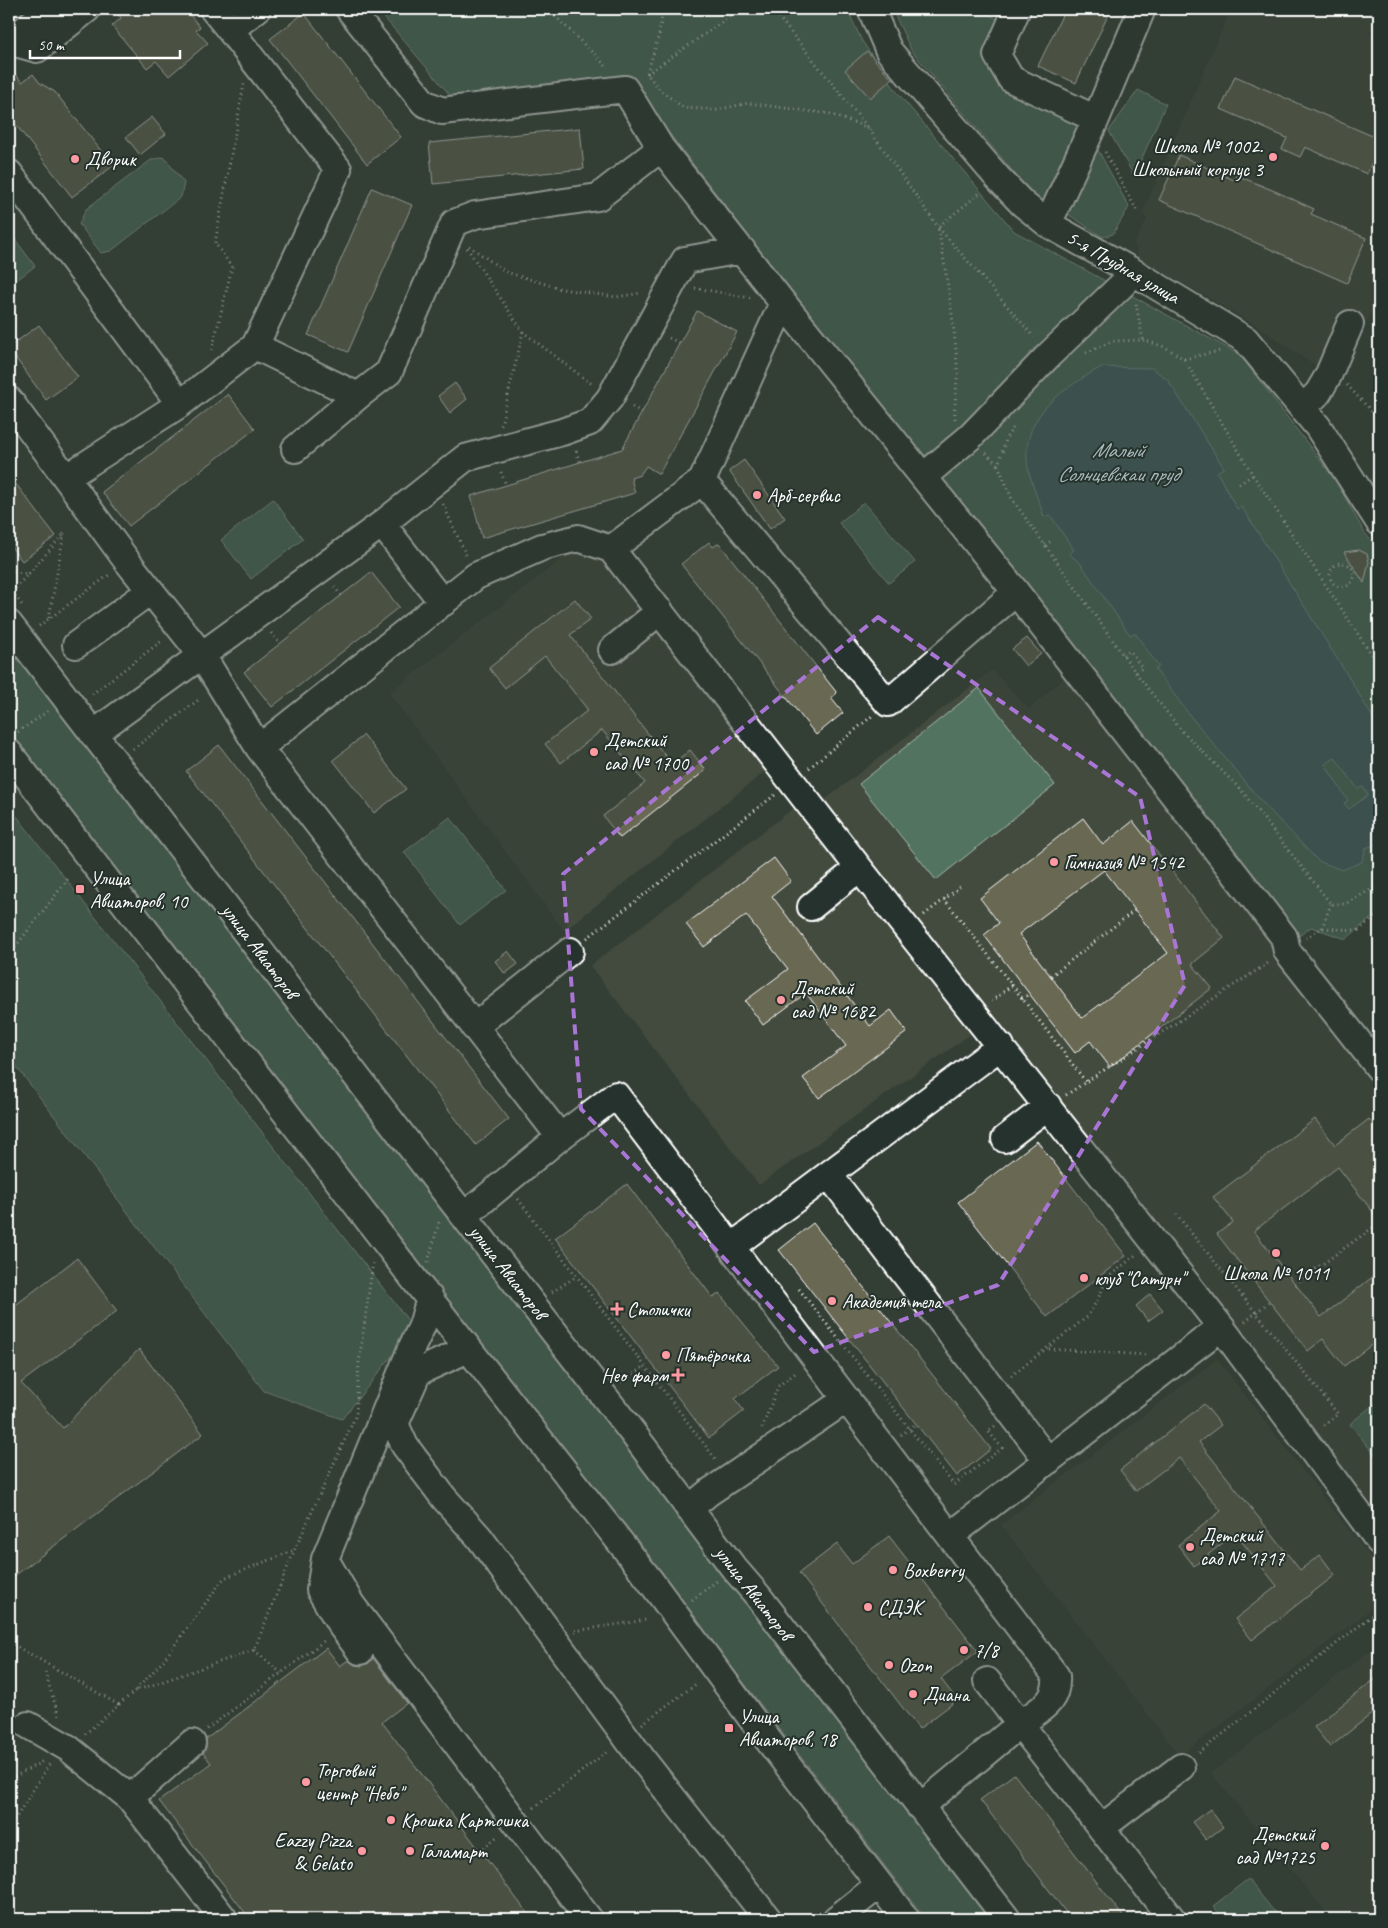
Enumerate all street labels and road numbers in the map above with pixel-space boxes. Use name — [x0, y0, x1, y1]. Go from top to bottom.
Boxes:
street label: 5-я Прудная улица — [1062, 225, 1185, 310]
street label: улица Авиаторов — [215, 898, 306, 1007]
street label: улица Авиаторов — [463, 1219, 555, 1327]
street label: улица Авиаторов — [709, 1540, 801, 1648]

